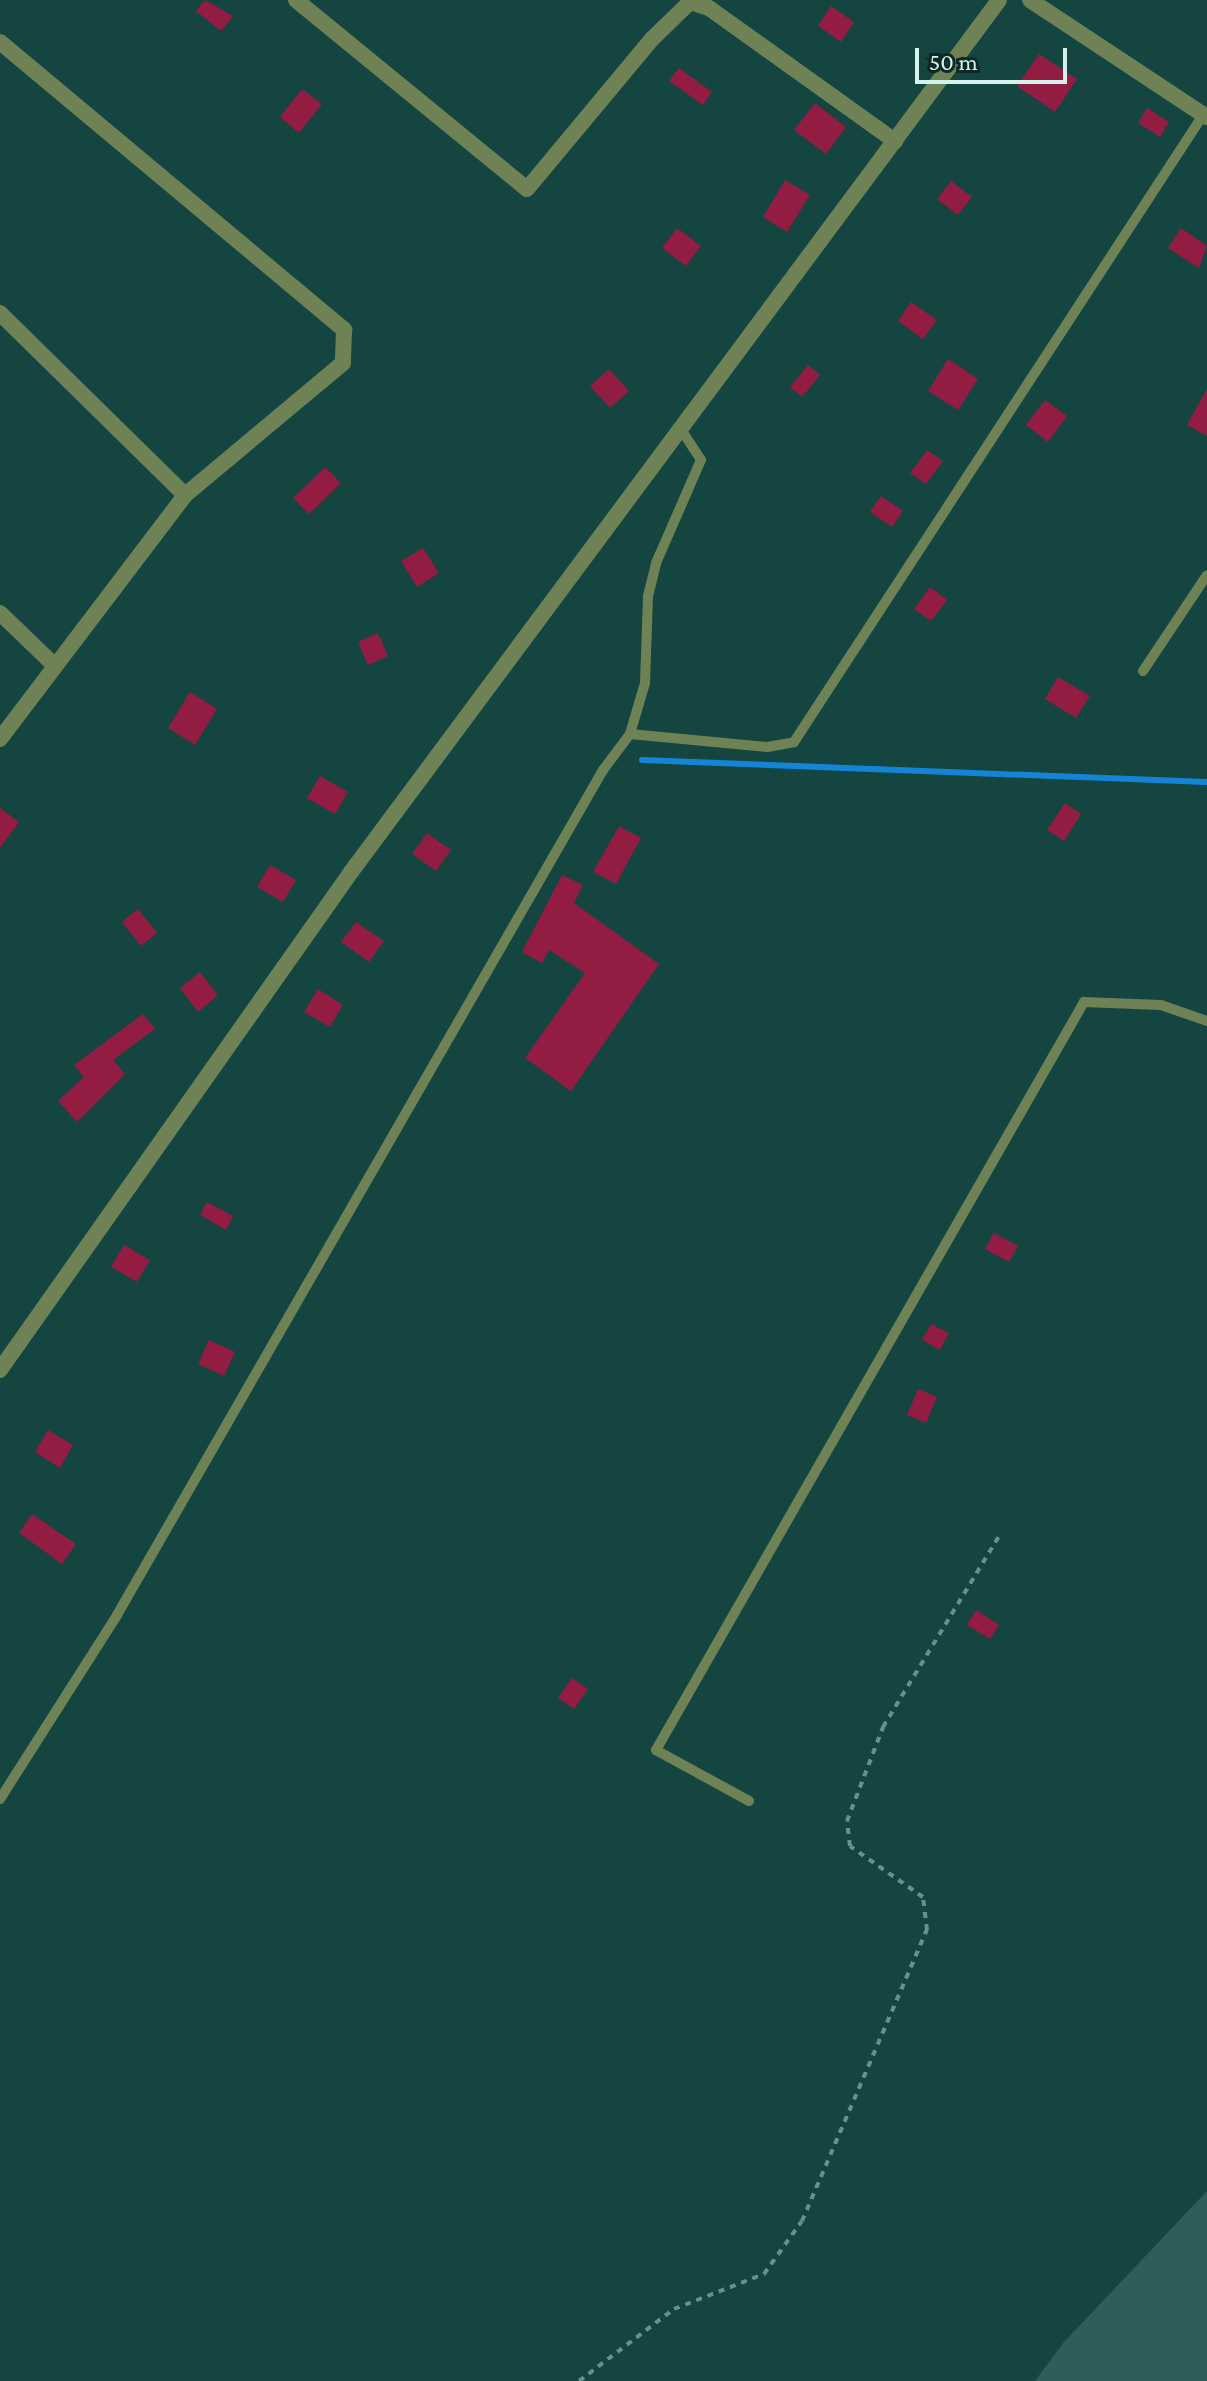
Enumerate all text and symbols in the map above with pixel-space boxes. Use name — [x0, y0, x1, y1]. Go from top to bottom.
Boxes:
scale bar — [919, 32, 1071, 82]
text: 50 m — [929, 48, 978, 75]

